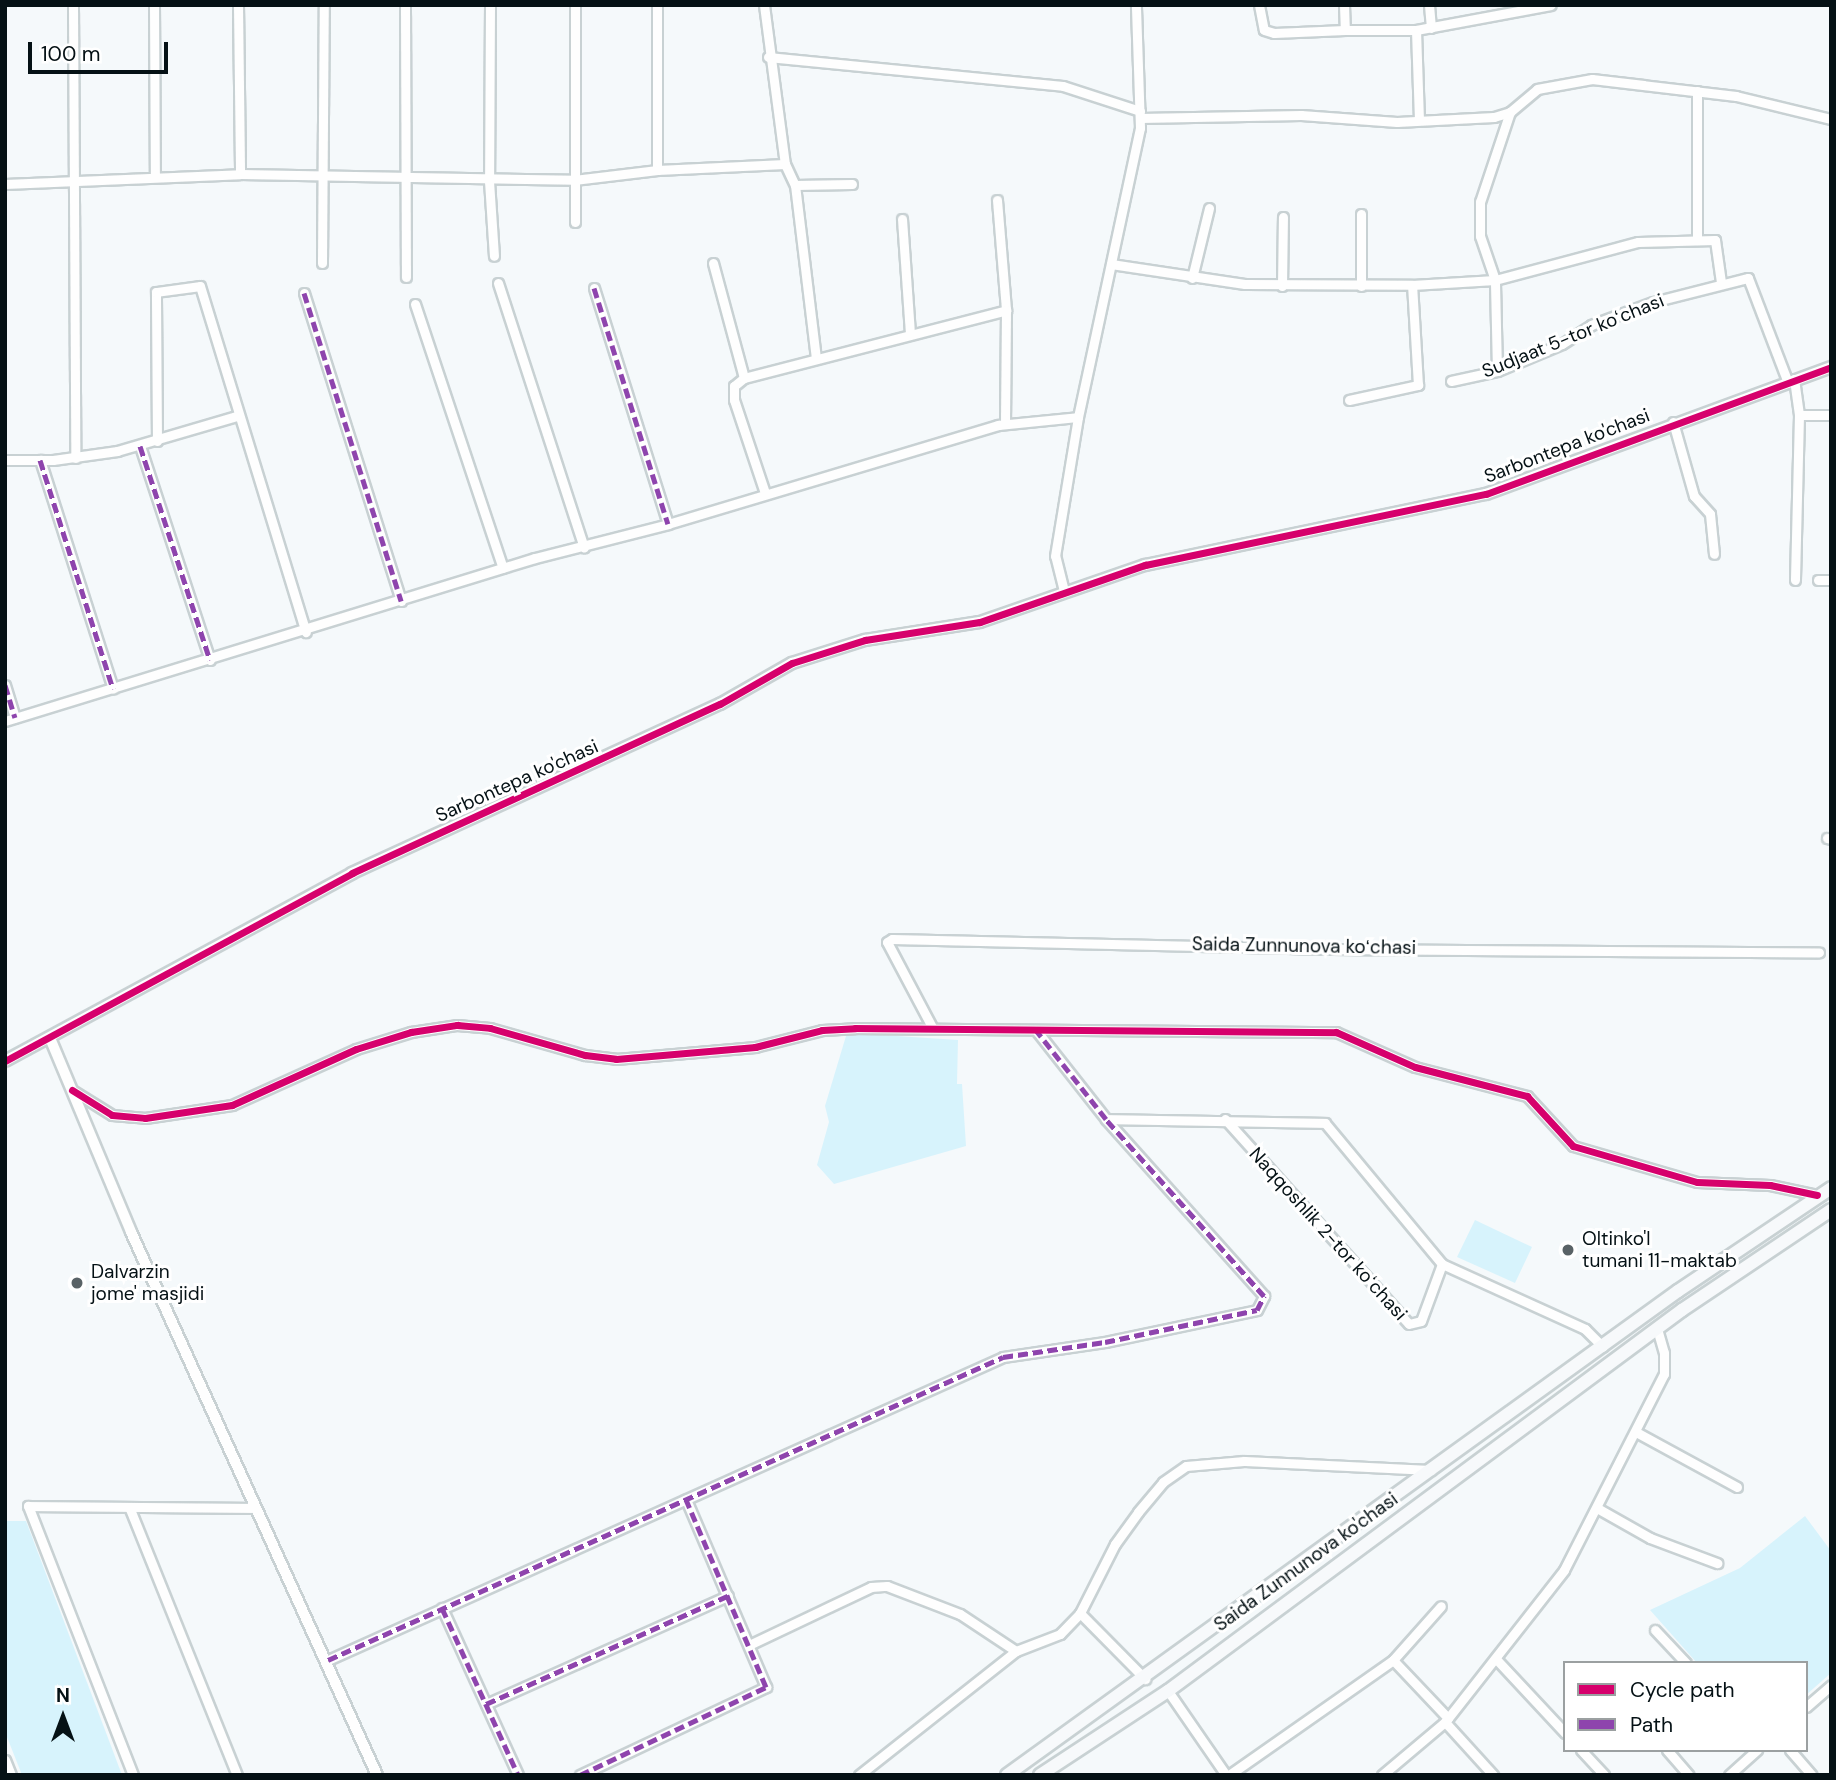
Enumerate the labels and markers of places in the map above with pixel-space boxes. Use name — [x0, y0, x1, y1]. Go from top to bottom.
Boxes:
place label: Oltinko'l tumani 11-maktab — [1582, 1228, 1737, 1272]
marker: Oltinko'l tumani 11-maktab — [1560, 1242, 1576, 1258]
place label: Dalvarzin jome' masjidi — [91, 1261, 204, 1305]
marker: Dalvarzin jome' masjidi — [69, 1275, 85, 1291]

